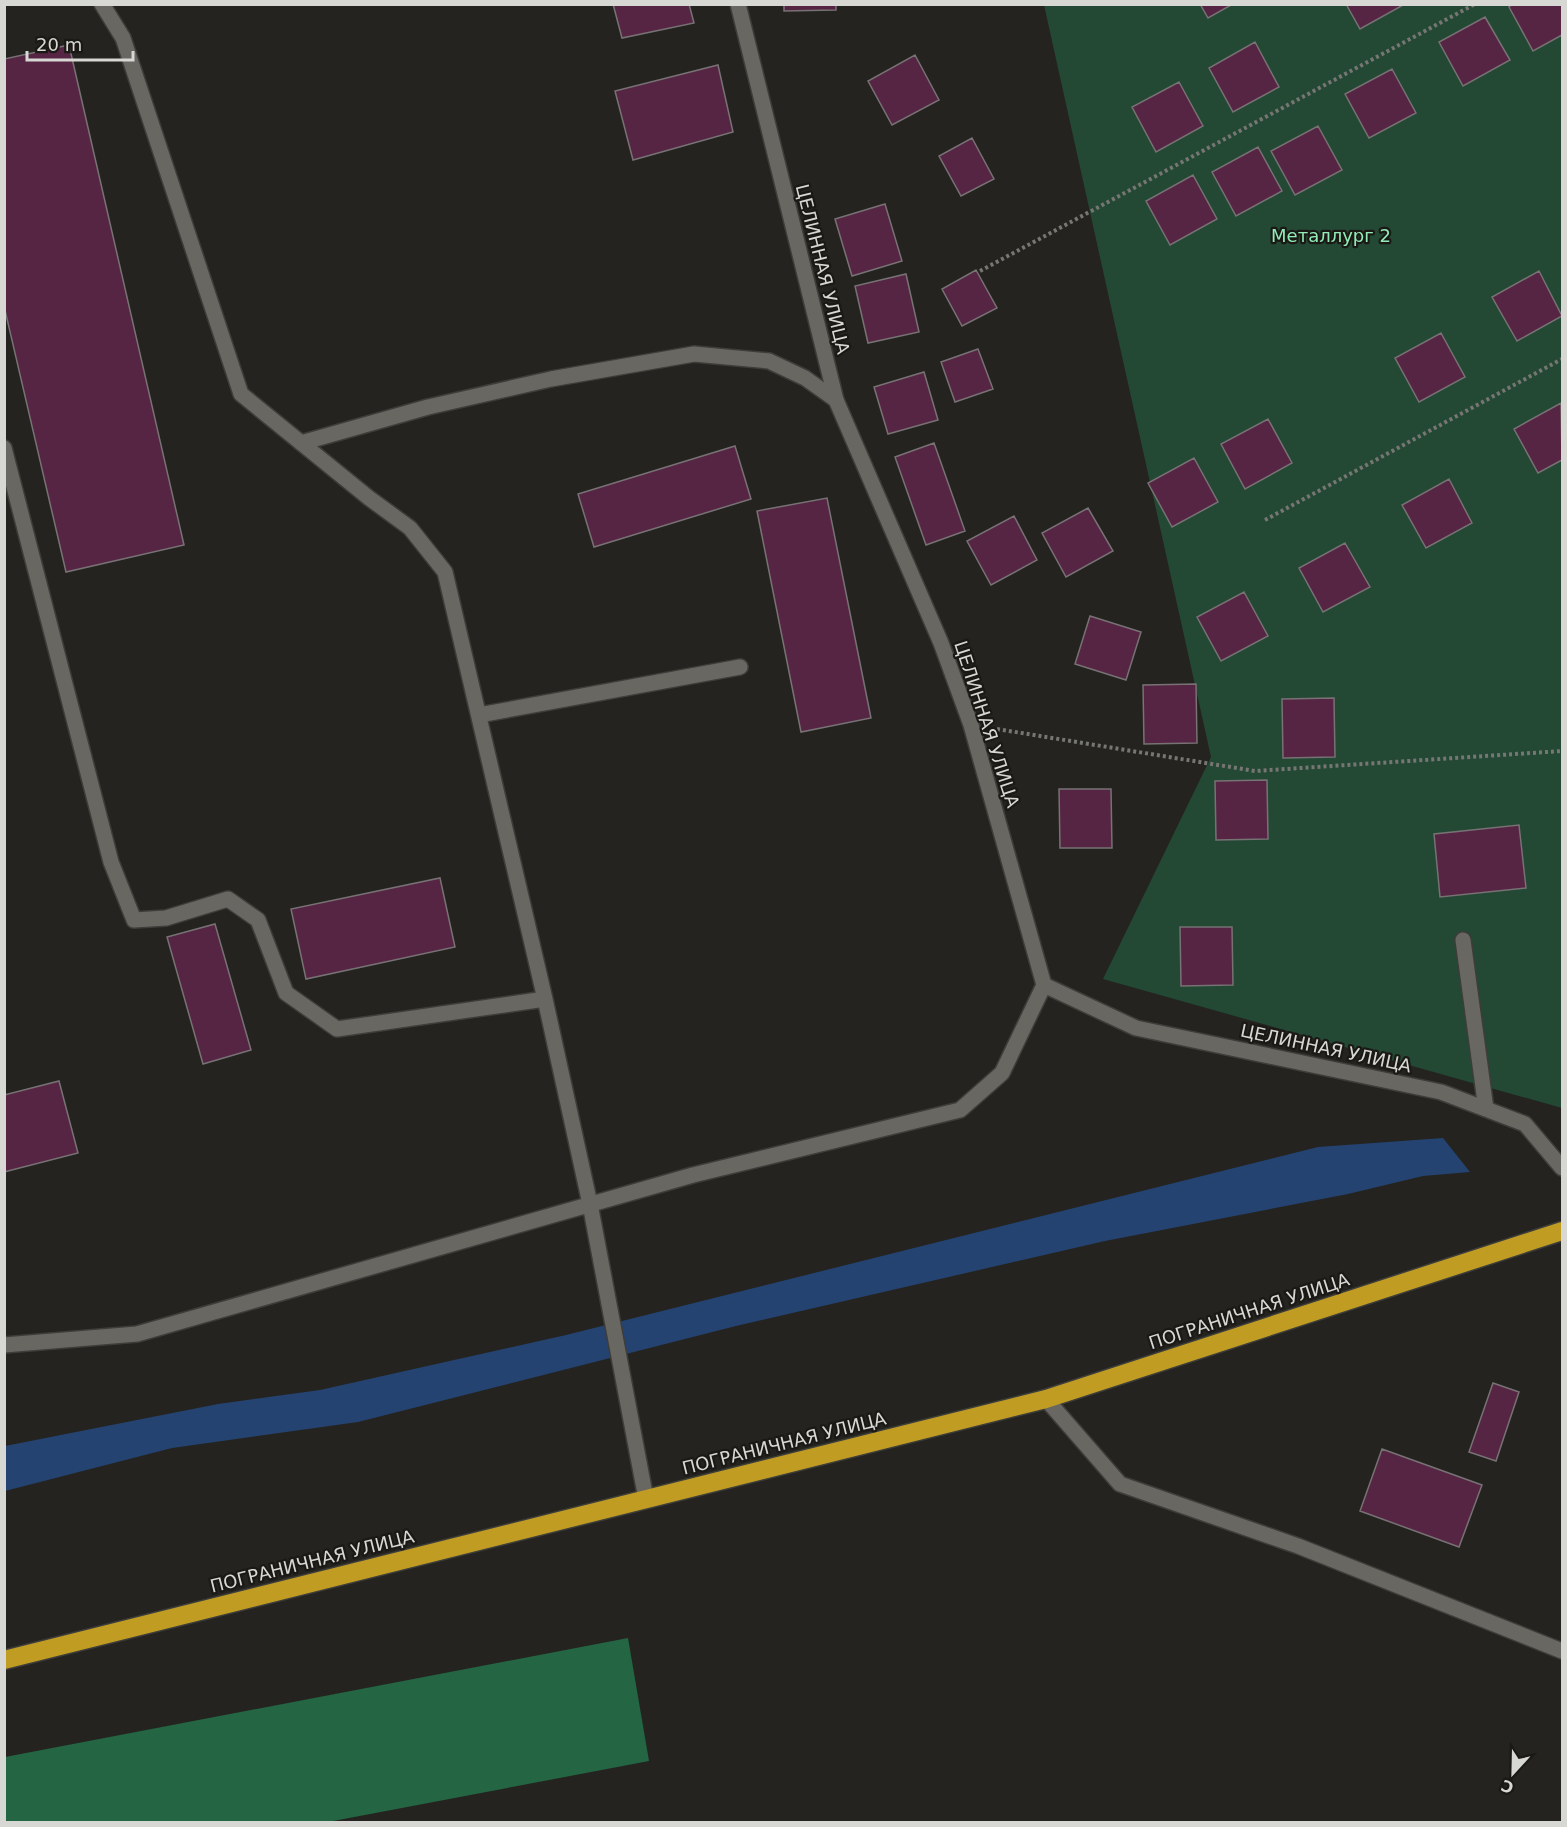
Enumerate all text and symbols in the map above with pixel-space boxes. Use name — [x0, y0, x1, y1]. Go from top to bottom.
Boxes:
scale bar — [27, 24, 134, 62]
text: 20 m — [36, 34, 82, 55]
street label: ЦЕЛИННАЯ УЛИЦА — [792, 182, 854, 357]
park label: Металлург 2 — [1271, 225, 1391, 246]
street label: ЦЕЛИННАЯ УЛИЦА — [950, 638, 1024, 811]
street label: ЦЕЛИННАЯ УЛИЦА — [1239, 1020, 1414, 1077]
street label: ПОГРАНИЧНАЯ УЛИЦА — [1146, 1268, 1353, 1353]
street label: ПОГРАНИЧНАЯ УЛИЦА — [680, 1407, 889, 1479]
street label: ПОГРАНИЧНАЯ УЛИЦА — [208, 1525, 417, 1597]
north arrow — [1483, 1743, 1543, 1803]
text: С — [1499, 1775, 1517, 1797]

